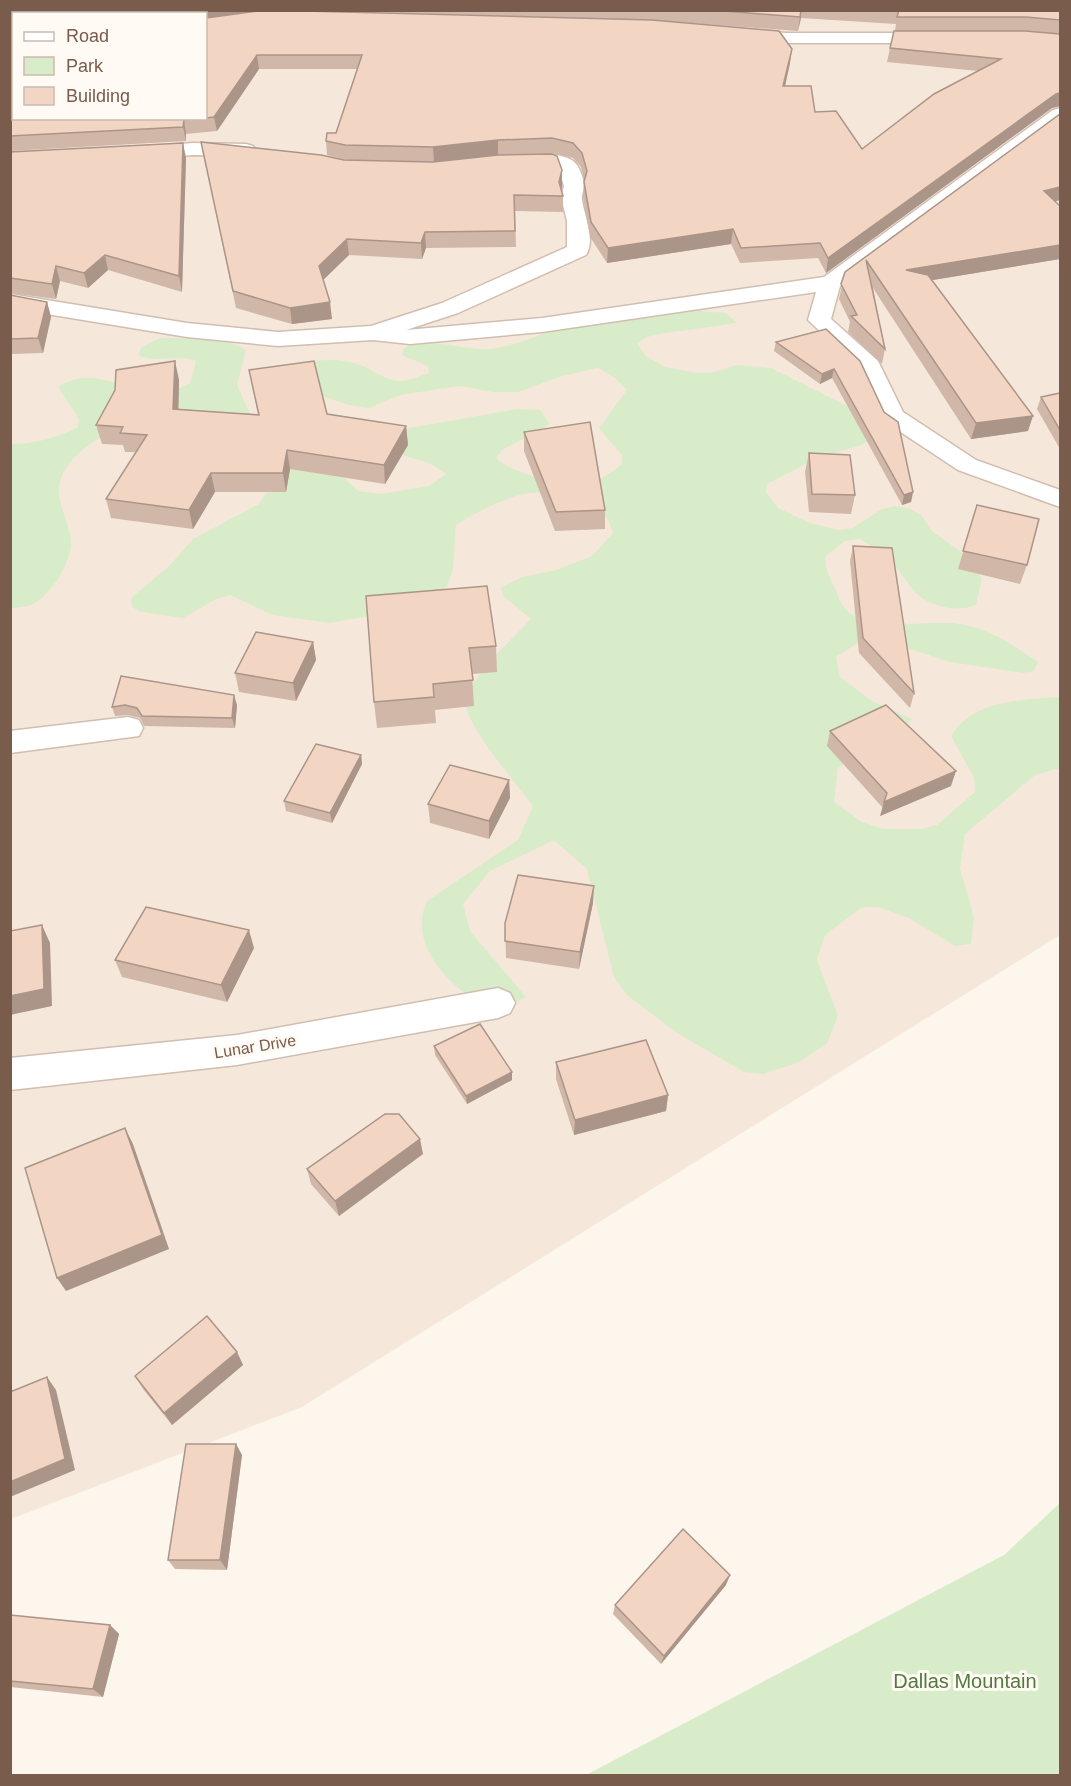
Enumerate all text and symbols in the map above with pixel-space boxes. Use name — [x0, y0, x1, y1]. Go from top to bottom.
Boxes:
legend — [12, 12, 207, 120]
text: Road — [66, 26, 109, 46]
text: Park — [66, 56, 104, 76]
text: Building — [66, 86, 130, 106]
street label: Lunar Drive — [213, 1032, 297, 1061]
park label: Dallas Mountain — [893, 1670, 1037, 1692]

